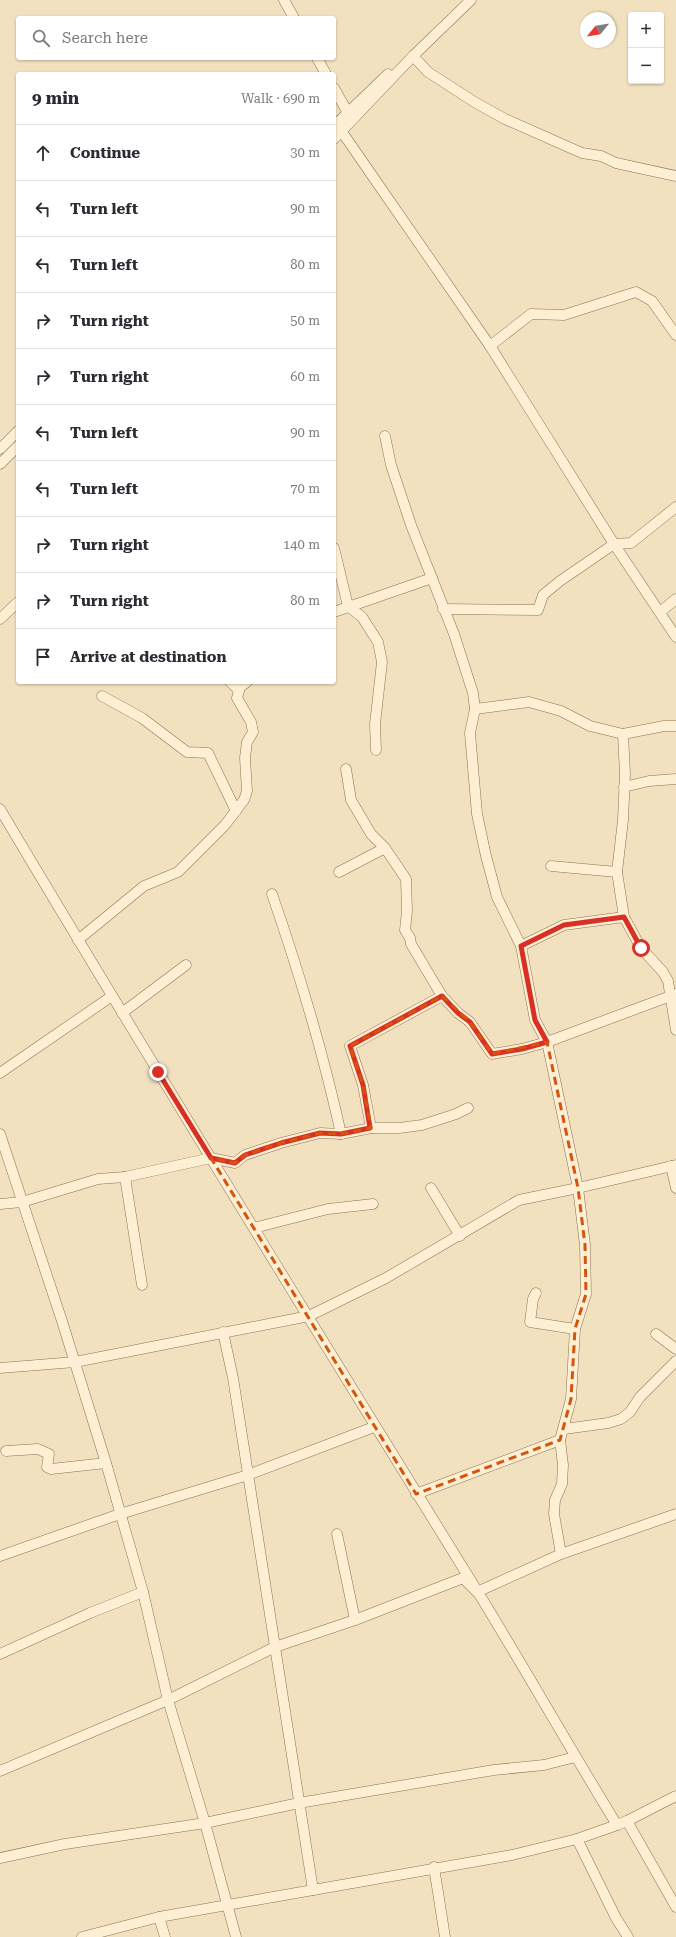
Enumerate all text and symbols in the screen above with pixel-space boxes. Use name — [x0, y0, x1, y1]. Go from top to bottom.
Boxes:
north arrow — [580, 12, 616, 48]
map controls — [628, 12, 664, 84]
button: + — [628, 12, 664, 48]
search box — [16, 16, 336, 60]
icon: search — [30, 27, 52, 49]
text: Search here — [62, 29, 148, 47]
button: − — [628, 48, 664, 84]
text: 9 min — [32, 88, 79, 108]
text: Walk · 690 m — [241, 91, 320, 106]
icon: ahead — [32, 142, 54, 164]
text: Continue — [70, 144, 140, 162]
text: 30 m — [290, 145, 320, 160]
icon: left — [32, 198, 54, 220]
text: Turn left — [70, 200, 138, 218]
text: 90 m — [290, 201, 320, 216]
icon: left — [32, 254, 54, 276]
text: Turn left — [70, 256, 138, 274]
text: 80 m — [290, 257, 320, 272]
icon: right — [32, 310, 54, 332]
text: Turn right — [70, 312, 149, 330]
text: 50 m — [290, 313, 320, 328]
icon: right — [32, 366, 54, 388]
text: Turn right — [70, 368, 149, 386]
text: 60 m — [290, 369, 320, 384]
icon: left — [32, 422, 54, 444]
text: Turn left — [70, 424, 138, 442]
text: 90 m — [290, 425, 320, 440]
icon: left — [32, 478, 54, 500]
text: Turn left — [70, 480, 138, 498]
text: 70 m — [290, 481, 320, 496]
icon: right — [32, 534, 54, 556]
text: Turn right — [70, 536, 149, 554]
text: 140 m — [283, 537, 320, 552]
icon: right — [32, 590, 54, 612]
text: Turn right — [70, 592, 149, 610]
text: 80 m — [290, 593, 320, 608]
icon: arrive — [32, 646, 54, 668]
text: Arrive at destination — [70, 648, 226, 666]
route start — [632, 939, 650, 957]
route end — [149, 1063, 167, 1081]

